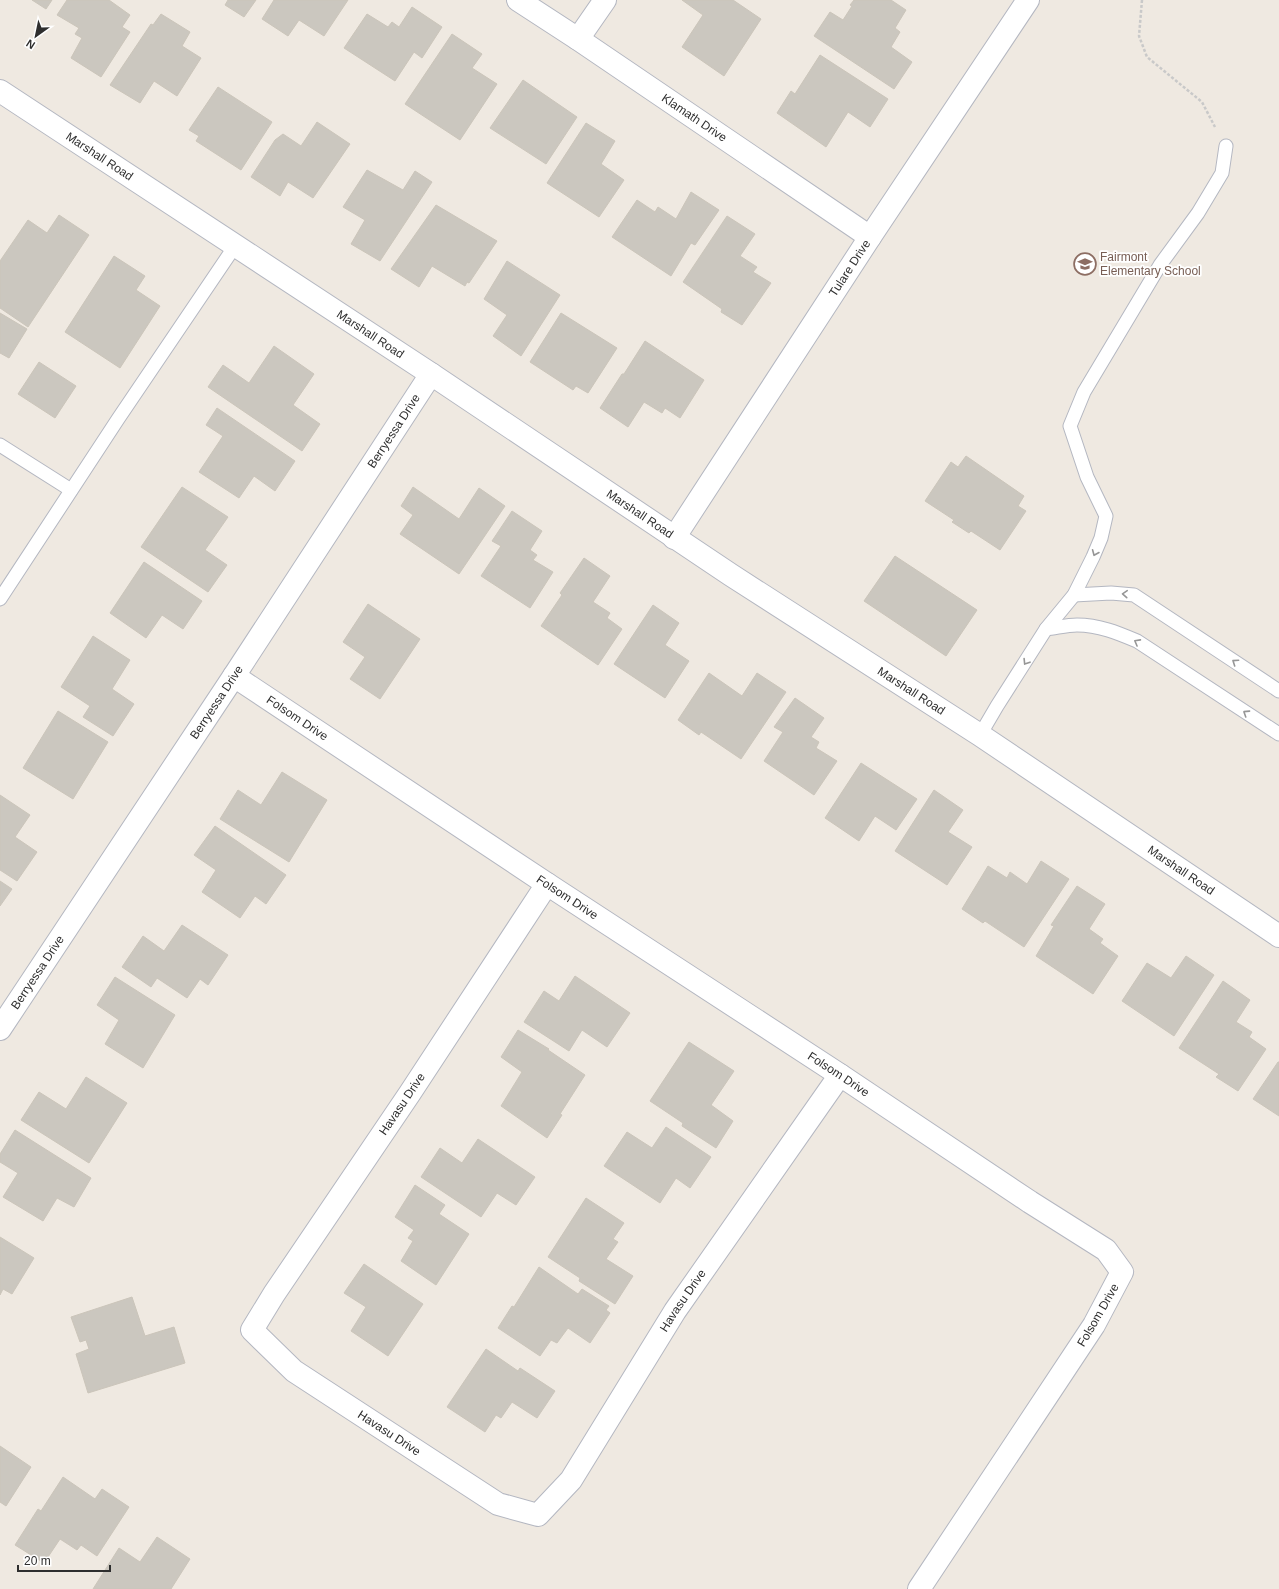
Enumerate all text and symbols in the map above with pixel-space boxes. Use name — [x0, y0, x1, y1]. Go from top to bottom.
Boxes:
north arrow — [16, 16, 56, 56]
text: N — [24, 37, 37, 52]
street label: Klamath Drive — [659, 91, 730, 145]
street label: Marshall Road — [63, 129, 136, 183]
street label: Tulare Drive — [826, 237, 873, 299]
place label: Fairmont Elementary School — [1100, 250, 1201, 278]
school or university icon: Fairmont Elementary School — [1072, 251, 1098, 277]
street label: Marshall Road — [334, 307, 407, 361]
street label: Berryessa Drive — [365, 391, 423, 471]
street label: Marshall Road — [604, 487, 676, 541]
one-way arrow — [1092, 549, 1100, 556]
one-way arrow — [1122, 590, 1128, 599]
one-way arrow — [1134, 639, 1141, 647]
one-way arrow — [1023, 658, 1030, 665]
one-way arrow — [1232, 659, 1239, 667]
street label: Berryessa Drive — [187, 663, 246, 742]
street label: Marshall Road — [875, 664, 948, 718]
street label: Folsom Drive — [264, 693, 331, 744]
one-way arrow — [1244, 711, 1251, 718]
street label: Marshall Road — [1145, 843, 1217, 898]
street label: Folsom Drive — [534, 872, 601, 923]
street label: Berryessa Drive — [8, 933, 67, 1012]
street label: Folsom Drive — [805, 1049, 872, 1100]
street label: Havasu Drive — [376, 1070, 428, 1138]
street label: Havasu Drive — [657, 1267, 709, 1334]
street label: Folsom Drive — [1074, 1281, 1122, 1349]
street label: Havasu Drive — [355, 1407, 423, 1459]
scale bar — [18, 1547, 110, 1573]
text: 20 m — [24, 1554, 51, 1568]

